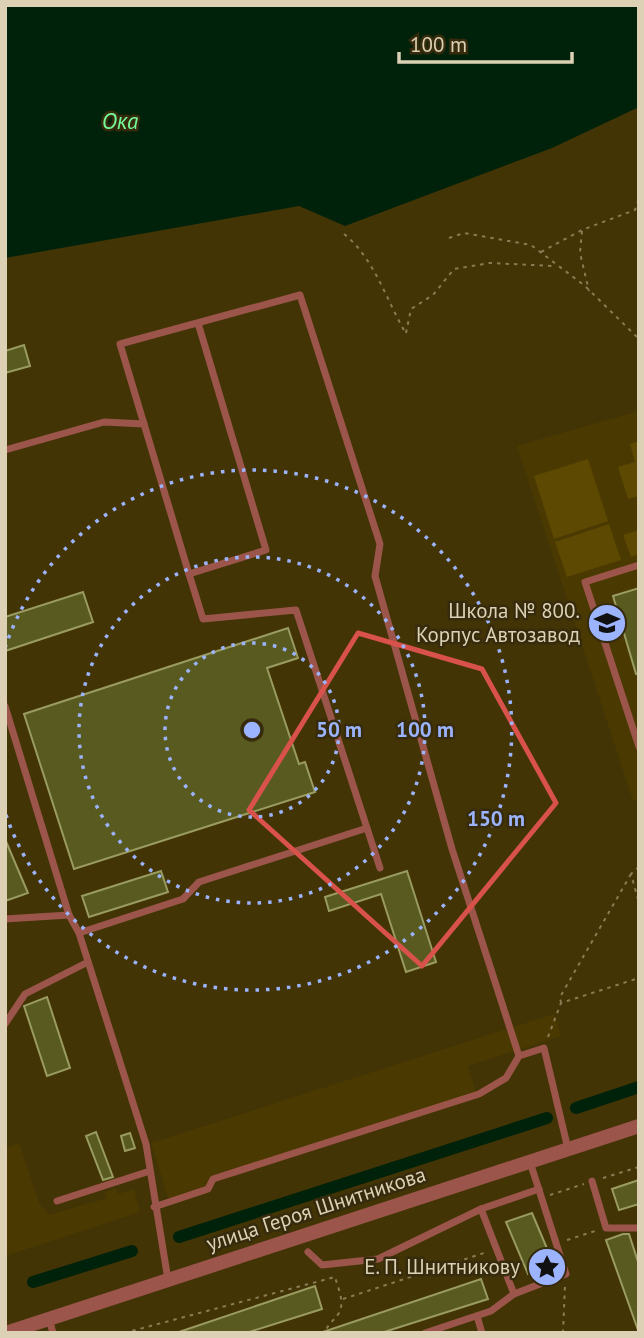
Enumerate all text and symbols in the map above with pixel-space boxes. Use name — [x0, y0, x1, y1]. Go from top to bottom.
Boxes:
scale bar — [399, 21, 572, 65]
text: 100 m — [410, 31, 467, 58]
water label: Ока — [102, 106, 138, 135]
place label: Школа № 800. Корпус Автозавод — [416, 597, 580, 648]
school or university icon: Школа № 800. Корпус Автозавод — [586, 602, 628, 644]
text: 50 m — [316, 716, 362, 743]
text: 100 m — [396, 716, 454, 743]
centre of rings — [240, 718, 264, 742]
text: 150 m — [467, 805, 525, 832]
street label: улица Героя Шнитникова — [203, 1160, 429, 1257]
place icon: Е. П. Шнитникову — [526, 1246, 568, 1288]
place label: Е. П. Шнитникову — [364, 1253, 520, 1280]

